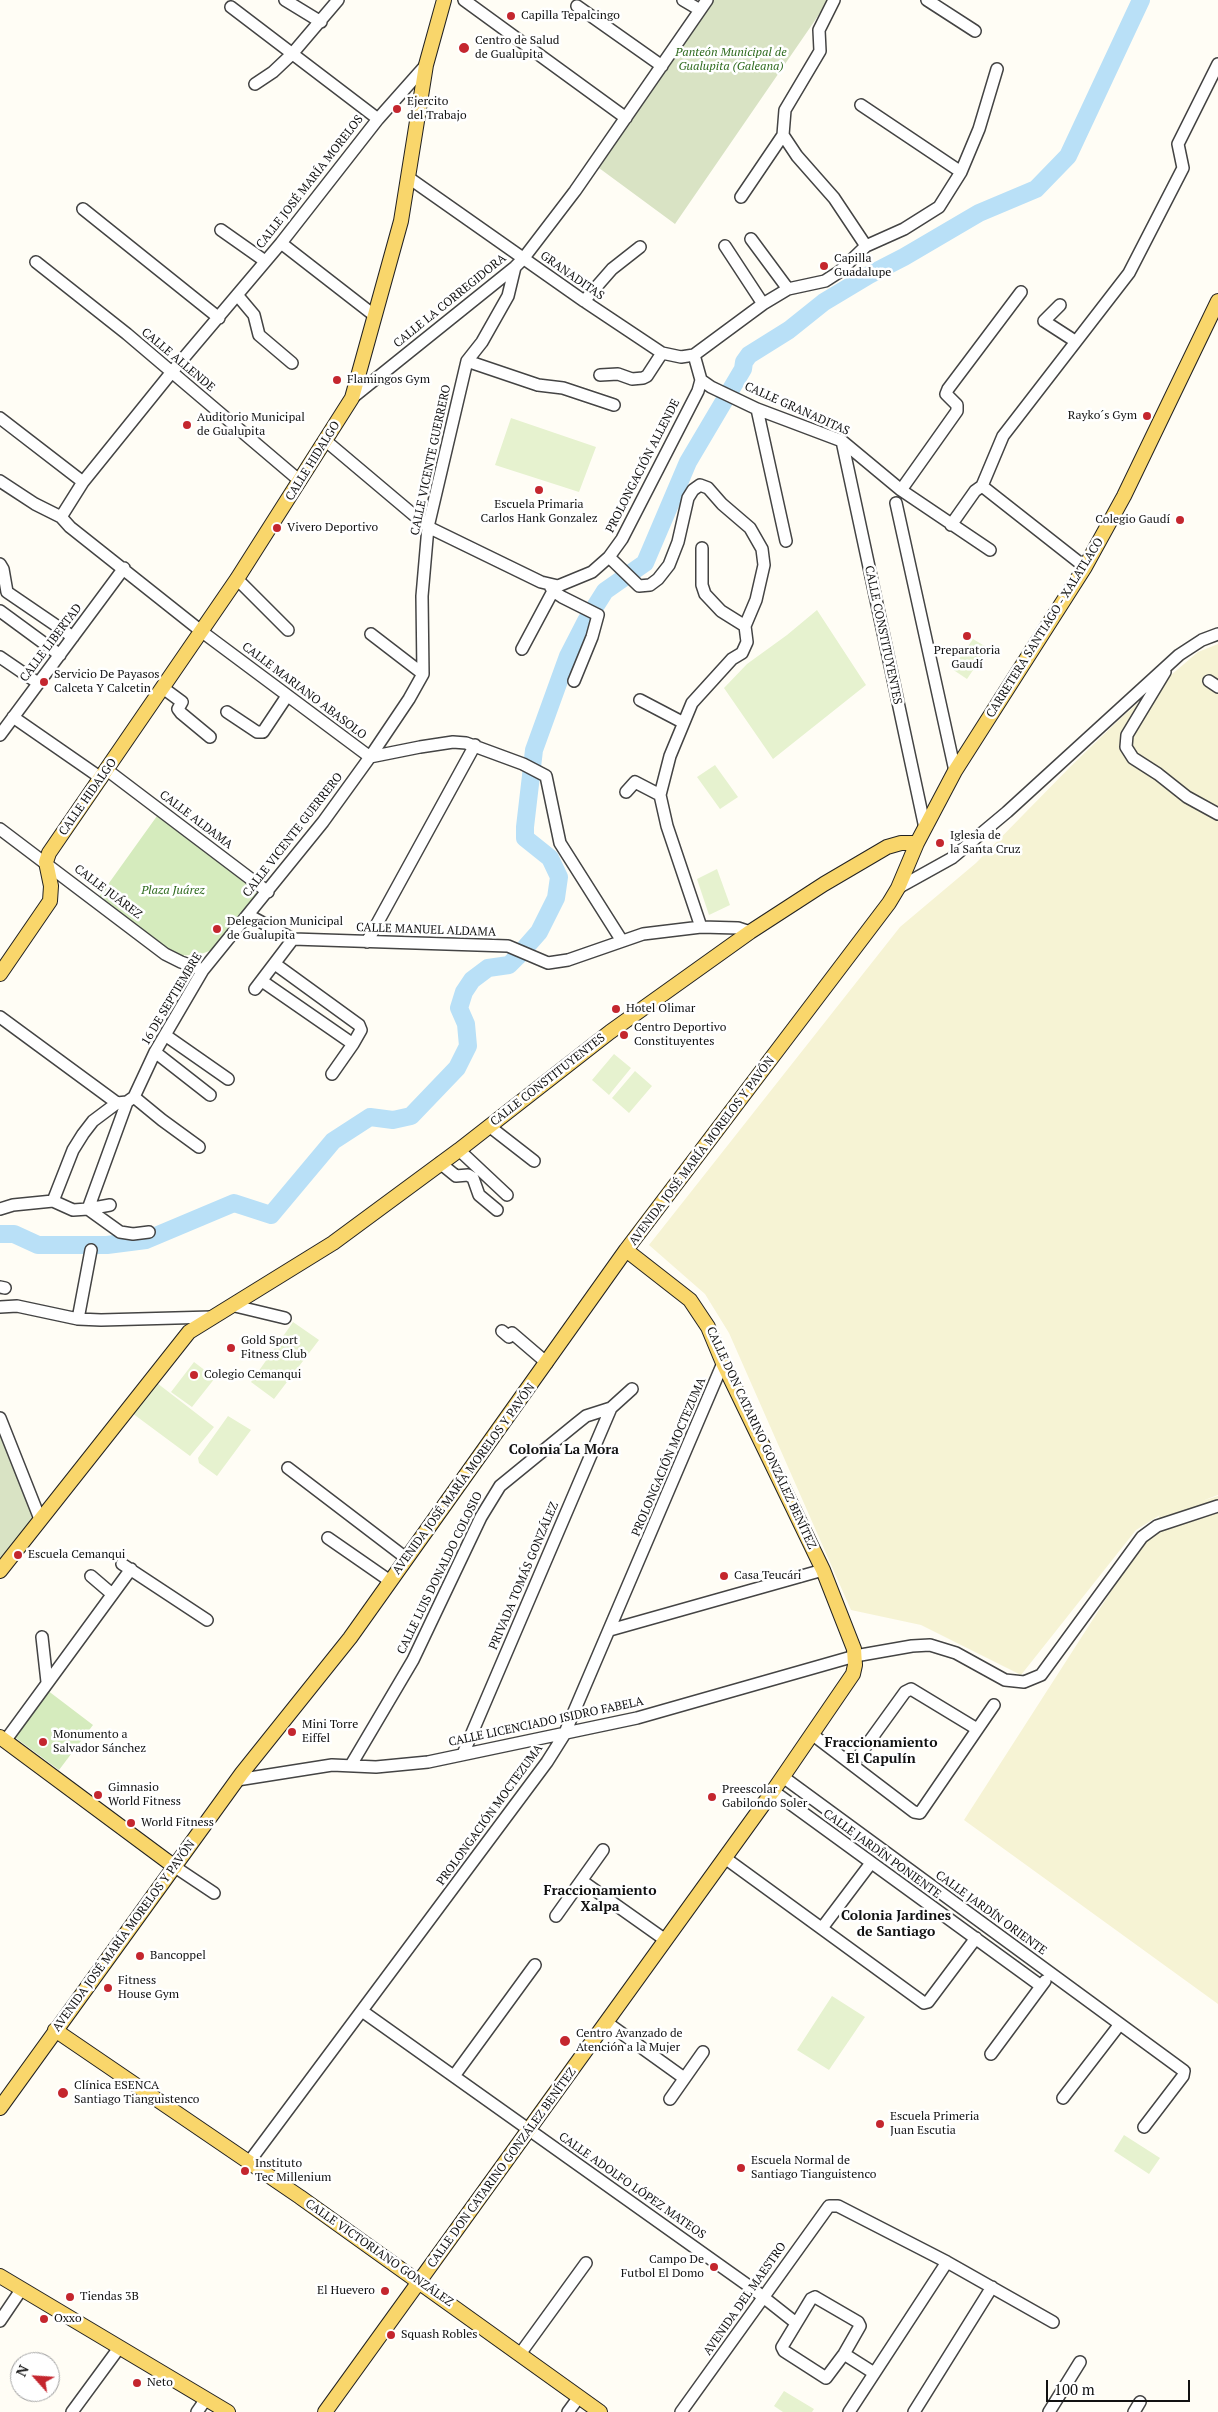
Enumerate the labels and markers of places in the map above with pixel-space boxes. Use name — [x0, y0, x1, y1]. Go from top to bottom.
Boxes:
place label: Capilla Tepalcingo — [521, 9, 620, 23]
marker: Capilla Tepalcingo — [505, 10, 517, 22]
place label: Centro de Salud de Gualupita — [475, 34, 559, 62]
marker: Centro de Salud de Gualupita — [457, 41, 471, 55]
place label: Ejercito del Trabajo — [407, 95, 467, 123]
marker: Ejercito del Trabajo — [391, 103, 403, 115]
place label: Capilla Guadalupe — [834, 252, 891, 280]
marker: Capilla Guadalupe — [818, 260, 830, 272]
place label: Flamingos Gym — [347, 373, 430, 387]
marker: Flamingos Gym — [331, 374, 343, 386]
place label: Rayko´s Gym — [1068, 409, 1137, 423]
marker: Rayko´s Gym — [1141, 410, 1153, 422]
place label: Auditorio Municipal de Gualupita — [197, 411, 305, 439]
marker: Auditorio Municipal de Gualupita — [181, 419, 193, 431]
marker: Escuela Primaria Carlos Hank Gonzalez — [533, 484, 545, 496]
place label: Escuela Primaria Carlos Hank Gonzalez — [480, 498, 598, 526]
place label: Colegio Gaudí — [1095, 513, 1170, 527]
marker: Colegio Gaudí — [1174, 514, 1186, 526]
place label: Vivero Deportivo — [287, 521, 378, 535]
marker: Vivero Deportivo — [271, 522, 283, 534]
marker: Preparatoria Gaudí — [961, 630, 973, 642]
place label: Preparatoria Gaudí — [934, 644, 1000, 672]
place label: Servicio De Payasos Calceta Y Calcetin — [54, 668, 160, 696]
marker: Servicio De Payasos Calceta Y Calcetin — [38, 676, 50, 688]
place label: Iglesia de la Santa Cruz — [950, 829, 1021, 857]
marker: Iglesia de la Santa Cruz — [934, 837, 946, 849]
place label: Delegacion Municipal de Gualupita — [227, 915, 343, 943]
marker: Delegacion Municipal de Gualupita — [211, 923, 223, 935]
place label: Hotel Olimar — [626, 1002, 695, 1016]
marker: Hotel Olimar — [610, 1003, 622, 1015]
place label: Centro Deportivo Constituyentes — [634, 1021, 726, 1049]
marker: Centro Deportivo Constituyentes — [618, 1029, 630, 1041]
place label: Gold Sport Fitness Club — [241, 1334, 307, 1362]
marker: Gold Sport Fitness Club — [225, 1342, 237, 1354]
place label: Colegio Cemanqui — [204, 1368, 301, 1382]
marker: Colegio Cemanqui — [188, 1369, 200, 1381]
place label: Escuela Cemanqui — [28, 1548, 125, 1562]
marker: Escuela Cemanqui — [12, 1549, 24, 1561]
place label: Casa Teucári — [734, 1569, 801, 1583]
marker: Casa Teucári — [718, 1570, 730, 1582]
place label: Mini Torre Eiffel — [302, 1718, 358, 1746]
marker: Mini Torre Eiffel — [286, 1726, 298, 1738]
place label: Monumento a Salvador Sánchez — [53, 1728, 146, 1756]
marker: Monumento a Salvador Sánchez — [37, 1736, 49, 1748]
place label: Gimnasio World Fitness — [108, 1781, 181, 1809]
place label: Preescolar Gabilondo Soler — [722, 1783, 807, 1811]
marker: Gimnasio World Fitness — [92, 1789, 104, 1801]
marker: Preescolar Gabilondo Soler — [706, 1791, 718, 1803]
place label: World Fitness — [141, 1816, 214, 1830]
marker: World Fitness — [125, 1817, 137, 1829]
place label: Bancoppel — [150, 1949, 206, 1963]
marker: Bancoppel — [134, 1950, 146, 1962]
place label: Fitness House Gym — [118, 1974, 179, 2002]
marker: Fitness House Gym — [102, 1982, 114, 1994]
place label: Centro Avanzado de Atención a la Mujer — [576, 2027, 683, 2055]
marker: Centro Avanzado de Atención a la Mujer — [558, 2034, 572, 2048]
place label: Clínica ESENCA Santiago Tianguistenco — [74, 2079, 199, 2107]
marker: Clínica ESENCA Santiago Tianguistenco — [56, 2086, 70, 2100]
place label: Escuela Primeria Juan Escutia — [890, 2110, 979, 2138]
marker: Escuela Primeria Juan Escutia — [874, 2118, 886, 2130]
place label: Escuela Normal de Santiago Tianguistenco — [751, 2154, 876, 2182]
place label: Instituto Tec Millenium — [255, 2157, 331, 2185]
marker: Escuela Normal de Santiago Tianguistenco — [735, 2162, 747, 2174]
marker: Instituto Tec Millenium — [239, 2165, 251, 2177]
place label: Campo De Futbol El Domo — [621, 2253, 704, 2281]
marker: Campo De Futbol El Domo — [708, 2261, 720, 2273]
place label: El Huevero — [317, 2284, 375, 2298]
marker: El Huevero — [379, 2285, 391, 2297]
place label: Tiendas 3B — [80, 2290, 139, 2304]
marker: Tiendas 3B — [64, 2291, 76, 2303]
place label: Oxxo — [54, 2312, 82, 2326]
marker: Oxxo — [38, 2313, 50, 2325]
place label: Squash Robles — [401, 2328, 478, 2342]
marker: Squash Robles — [385, 2329, 397, 2341]
place label: Neto — [147, 2376, 173, 2390]
marker: Neto — [131, 2377, 143, 2389]

